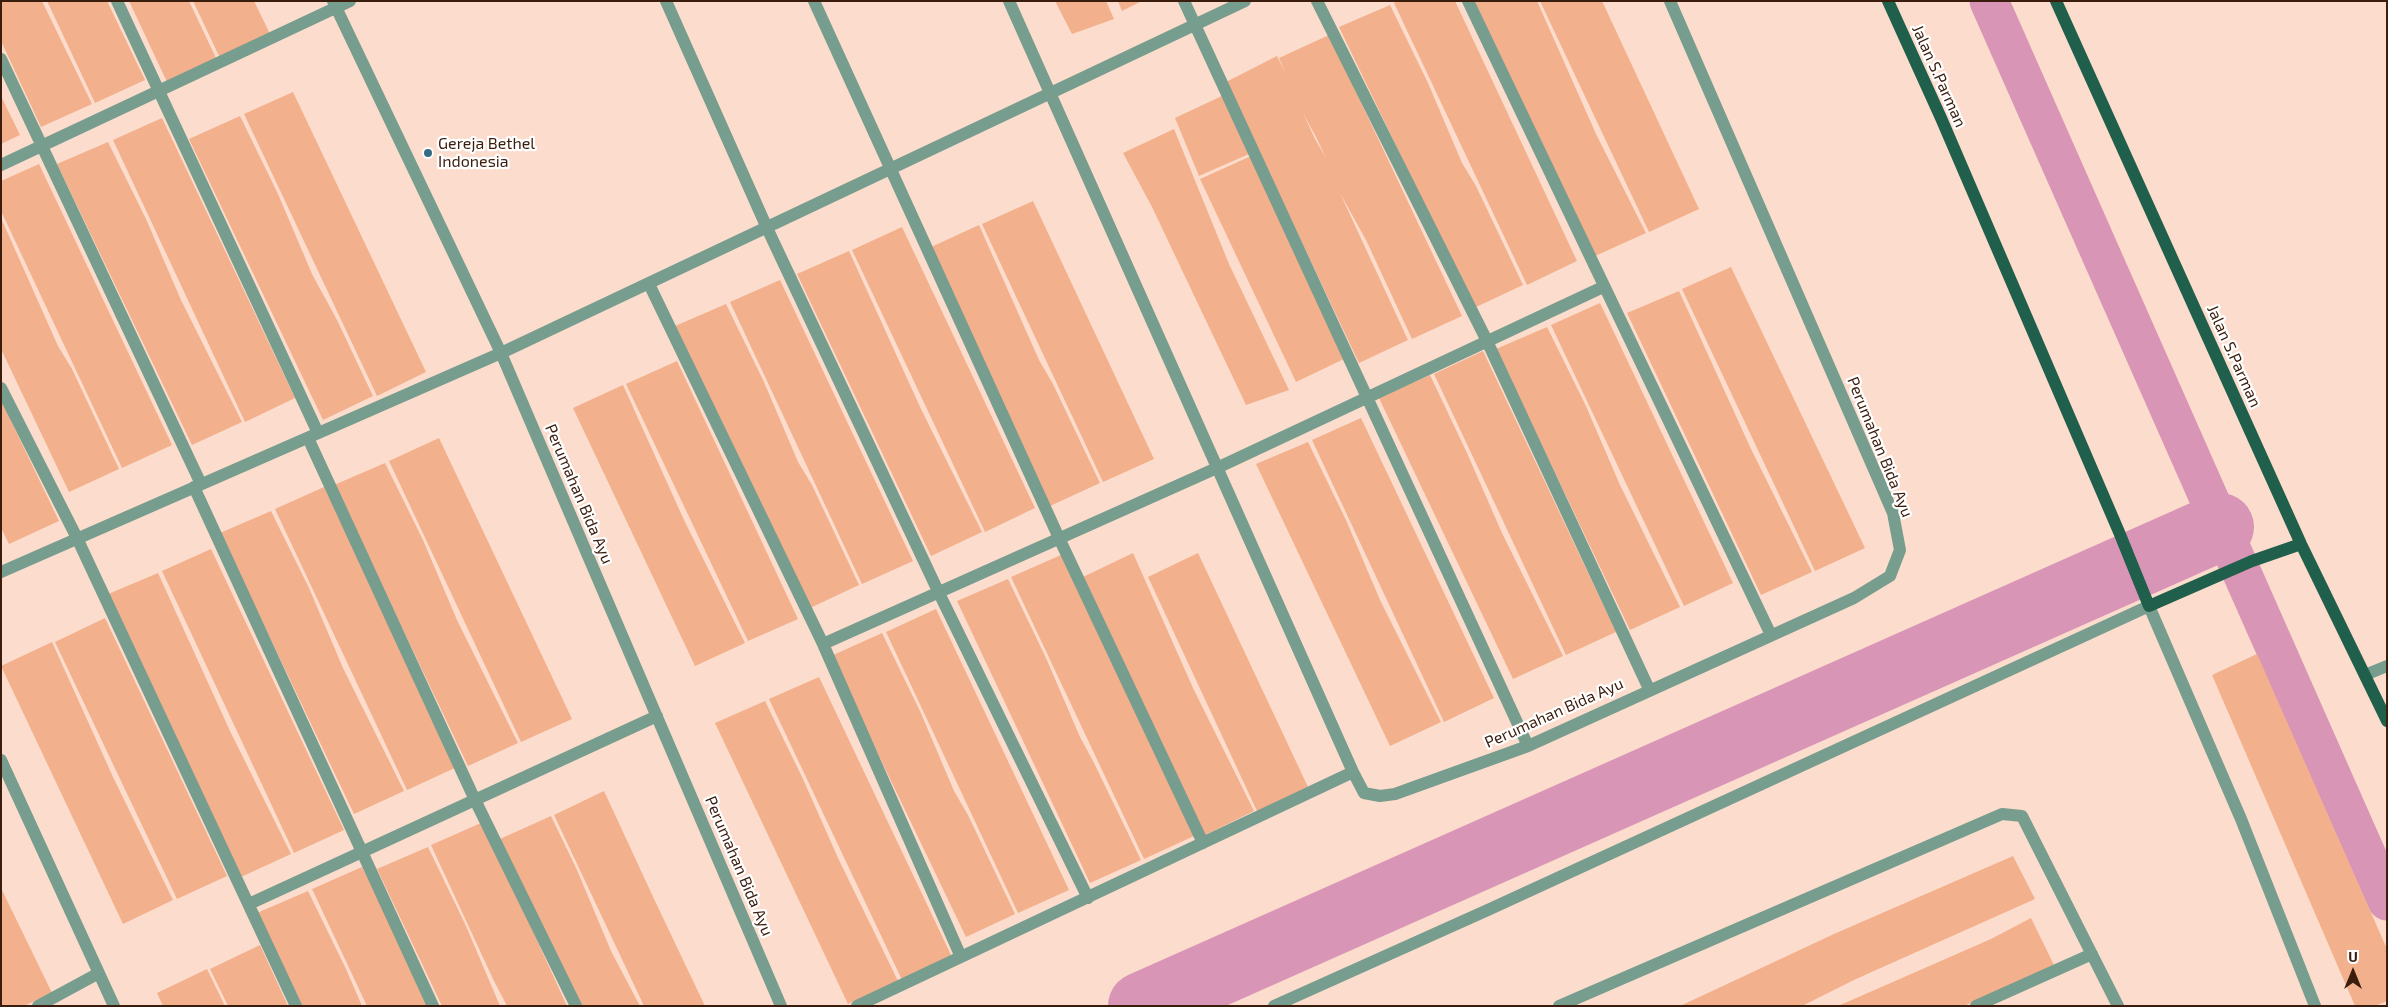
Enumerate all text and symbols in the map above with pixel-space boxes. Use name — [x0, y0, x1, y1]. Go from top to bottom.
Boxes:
street label: Jalan S.Parman — [1908, 22, 1970, 130]
place label: Gereja Bethel Indonesia — [438, 134, 535, 172]
marker: Gereja Bethel Indonesia — [422, 147, 434, 159]
street label: Jalan S.Parman — [2203, 302, 2265, 410]
street label: Perumahan Bida Ayu — [1843, 374, 1917, 520]
street label: Perumahan Bida Ayu — [541, 421, 617, 567]
street label: Perumahan Bida Ayu — [1482, 674, 1626, 752]
street label: Perumahan Bida Ayu — [701, 793, 777, 939]
north arrow — [2328, 947, 2378, 997]
text: U — [2348, 948, 2358, 965]

